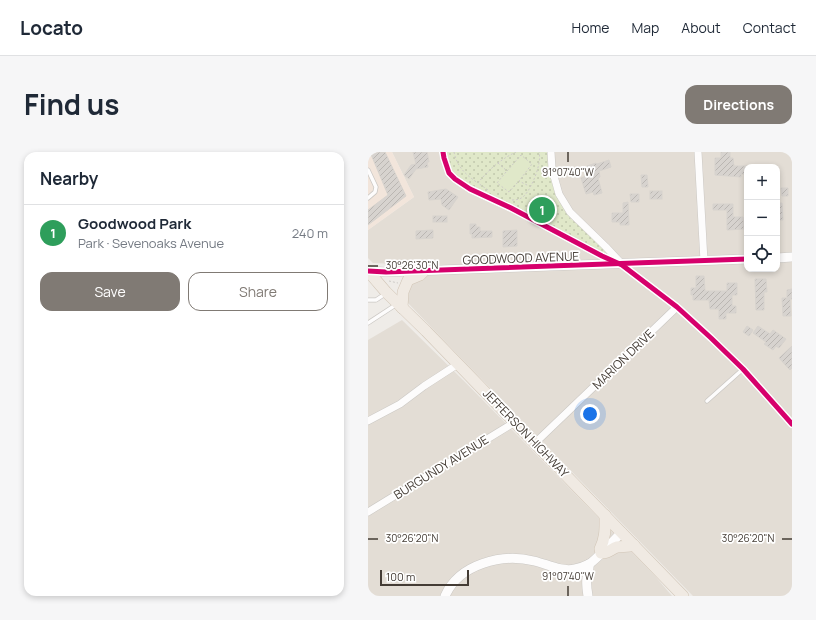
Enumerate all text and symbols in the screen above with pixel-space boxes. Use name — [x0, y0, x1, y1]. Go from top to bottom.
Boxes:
text: Locato — [20, 15, 83, 41]
text: Home — [572, 18, 609, 37]
text: Map — [631, 18, 659, 37]
text: About — [681, 18, 721, 37]
text: Contact — [743, 18, 796, 37]
text: Find us — [24, 85, 119, 123]
button: Directions — [685, 85, 792, 124]
map controls — [744, 164, 780, 272]
button: + — [744, 164, 780, 200]
text: 91°07'40"W — [542, 165, 595, 179]
text: Nearby — [40, 167, 98, 190]
pin: 1 — [529, 195, 555, 225]
button: − — [744, 200, 780, 236]
text: Goodwood Park — [78, 213, 191, 234]
text: 1 — [50, 224, 56, 242]
text: 240 m — [292, 224, 328, 242]
text: Park · Sevenoaks Avenue — [78, 234, 224, 252]
button: locate — [744, 236, 780, 272]
street label: GOODWOOD AVENUE — [462, 247, 580, 269]
text: 30°26'30"N — [386, 258, 438, 272]
button: Save — [40, 272, 180, 311]
button: Share — [188, 272, 328, 311]
street label: MARION DRIVE — [588, 325, 658, 393]
street label: JEFFERSON HIGHWAY — [479, 385, 573, 481]
your location — [580, 404, 600, 424]
street label: BURGUNDY AVENUE — [390, 431, 492, 503]
text: 30°26'20"N — [386, 531, 439, 545]
text: 30°26'20"N — [722, 531, 775, 545]
scale bar — [380, 568, 469, 587]
text: 100 m — [386, 569, 415, 584]
text: 91°07'40"W — [542, 569, 595, 583]

